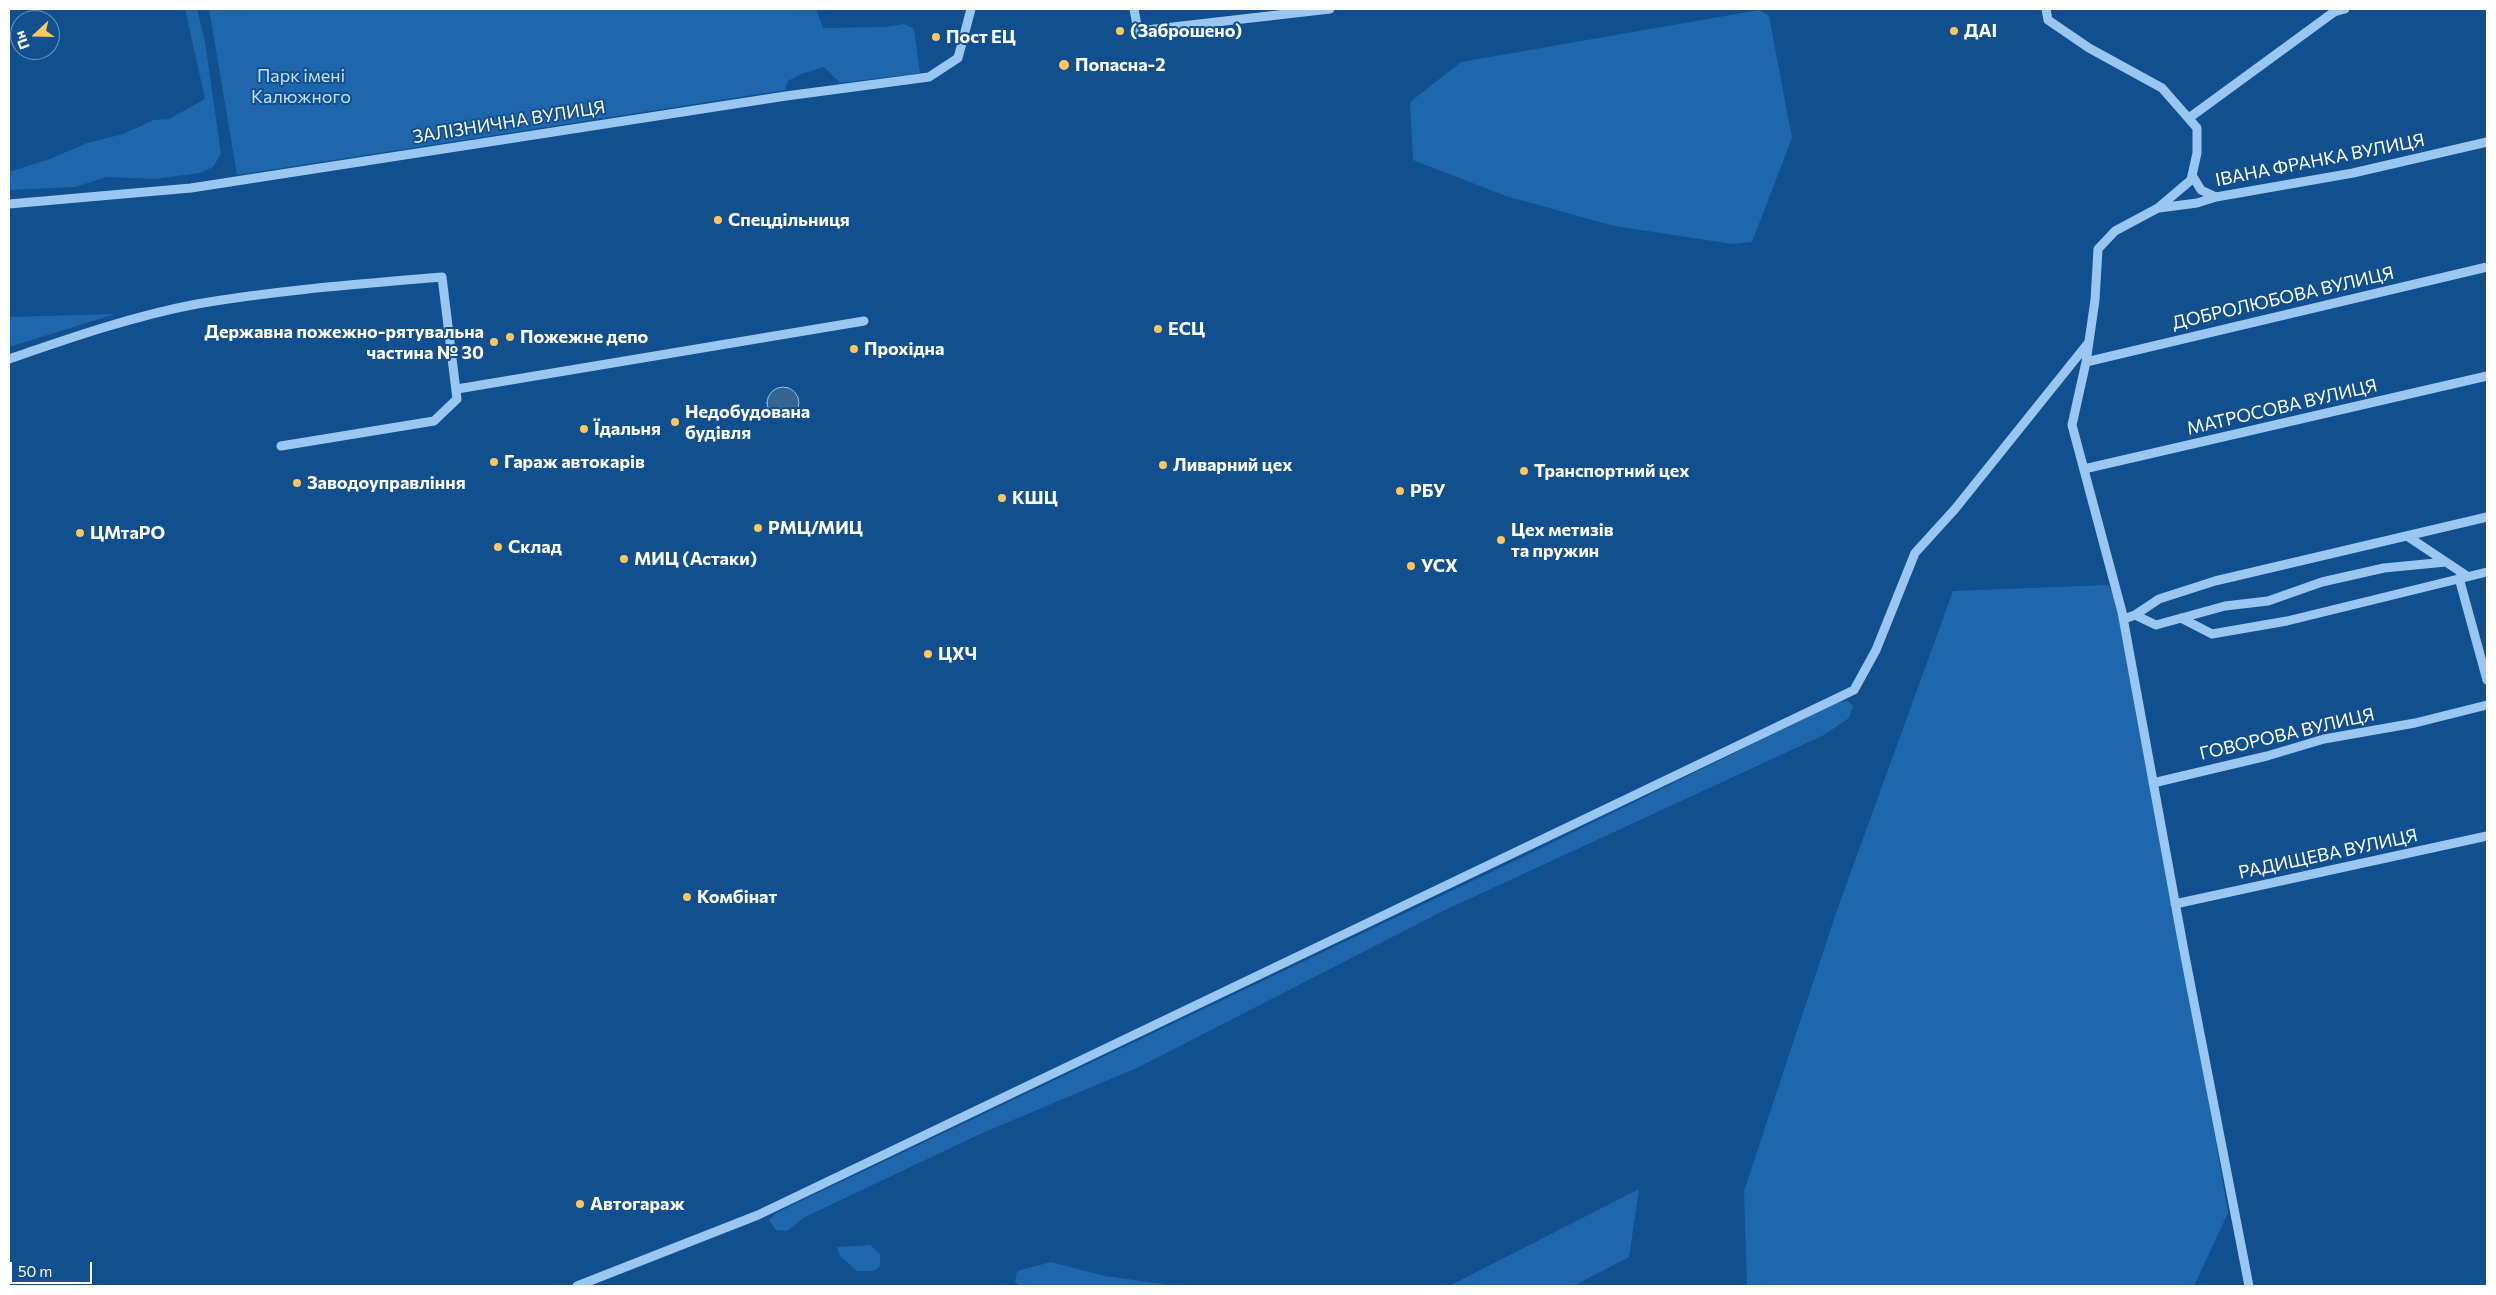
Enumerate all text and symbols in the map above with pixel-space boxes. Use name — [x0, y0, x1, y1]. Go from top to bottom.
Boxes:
north arrow — [10, 10, 60, 60]
place label: (Заброшено) — [1130, 20, 1242, 42]
place label: ДАІ — [1964, 20, 1997, 42]
marker: (Заброшено) — [1114, 25, 1126, 37]
marker: ДАІ — [1948, 25, 1960, 37]
place label: Пост ЕЦ — [946, 26, 1016, 48]
text: Пн — [10, 28, 33, 52]
marker: Пост ЕЦ — [930, 31, 942, 43]
place label: Попасна-2 — [1075, 54, 1165, 76]
marker: Попасна-2 — [1057, 58, 1071, 72]
park label: Парк імені Калюжного — [251, 65, 351, 108]
street label: ЗАЛІЗНИЧНА ВУЛИЦЯ — [411, 96, 607, 148]
street label: ІВАНА ФРАНКА ВУЛИЦЯ — [2214, 129, 2426, 191]
place label: Спецдільниця — [728, 209, 850, 231]
marker: Спецдільниця — [712, 214, 724, 226]
street label: ДОБРОЛЮБОВА ВУЛИЦЯ — [2170, 262, 2396, 334]
place label: ЕСЦ — [1168, 318, 1205, 340]
place label: Державна пожежно-рятувальна частина № 30 — [204, 321, 484, 364]
marker: ЕСЦ — [1152, 323, 1164, 335]
place label: Пожежне депо — [520, 326, 648, 348]
marker: Пожежне депо — [504, 331, 516, 343]
marker: Державна пожежно-рятувальна частина № 30 — [488, 336, 500, 348]
place label: Прохідна — [864, 338, 944, 360]
marker: Прохідна — [848, 343, 860, 355]
street label: МАТРОСОВА ВУЛИЦЯ — [2185, 375, 2379, 439]
place label: Недобудована будівля — [685, 401, 810, 444]
marker: Недобудована будівля — [669, 416, 681, 428]
place label: Їдальня — [594, 418, 661, 440]
marker: Їдальня — [578, 423, 590, 435]
place label: Гараж автокарів — [504, 451, 645, 473]
place label: Ливарний цех — [1173, 454, 1292, 476]
marker: Гараж автокарів — [488, 456, 500, 468]
marker: Ливарний цех — [1157, 459, 1169, 471]
place label: Транспортний цех — [1534, 460, 1689, 482]
marker: Транспортний цех — [1518, 465, 1530, 477]
place label: Заводоуправління — [307, 472, 466, 494]
marker: Заводоуправління — [291, 477, 303, 489]
place label: РБУ — [1410, 480, 1445, 502]
marker: РБУ — [1394, 485, 1406, 497]
place label: КШЦ — [1012, 487, 1058, 509]
marker: КШЦ — [996, 492, 1008, 504]
place label: РМЦ/МИЦ — [768, 517, 863, 539]
place label: Цех метизів та пружин — [1511, 519, 1614, 562]
place label: ЦМтаРО — [90, 522, 165, 544]
marker: РМЦ/МИЦ — [752, 522, 764, 534]
marker: ЦМтаРО — [74, 527, 86, 539]
marker: Цех метизів та пружин — [1495, 534, 1507, 546]
place label: Склад — [508, 536, 562, 558]
marker: Склад — [492, 541, 504, 553]
place label: МИЦ (Астаки) — [634, 548, 757, 570]
marker: МИЦ (Астаки) — [618, 553, 630, 565]
place label: УСХ — [1421, 555, 1458, 577]
marker: УСХ — [1405, 560, 1417, 572]
place label: ЦХЧ — [938, 643, 977, 665]
marker: ЦХЧ — [922, 648, 934, 660]
street label: ГОВОРОВА ВУЛИЦЯ — [2197, 703, 2377, 765]
street label: РАДИЩЕВА ВУЛИЦЯ — [2236, 824, 2420, 884]
place label: Комбінат — [697, 886, 777, 908]
marker: Комбінат — [681, 891, 693, 903]
place label: Автогараж — [590, 1193, 685, 1215]
marker: Автогараж — [574, 1198, 586, 1210]
scale bar — [12, 1252, 95, 1284]
text: 50 m — [18, 1262, 52, 1280]

